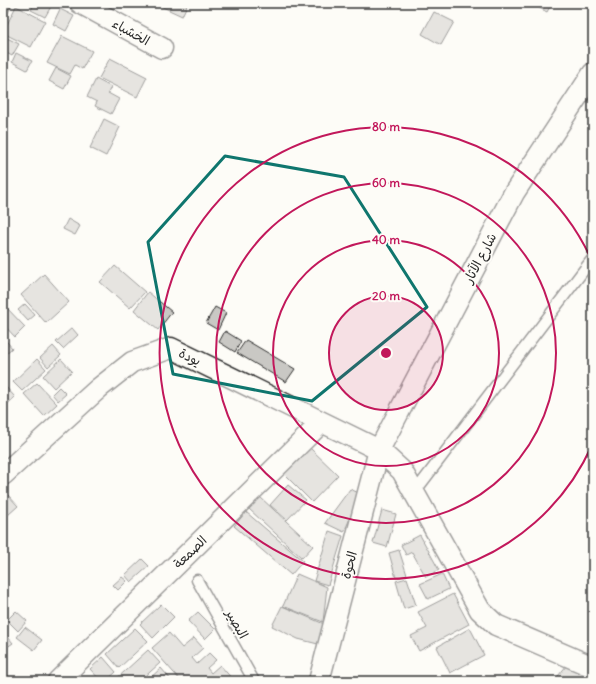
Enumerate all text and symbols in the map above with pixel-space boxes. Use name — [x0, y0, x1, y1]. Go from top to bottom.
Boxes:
street label: الخشباء — [109, 15, 153, 49]
text: 80 m — [372, 119, 401, 134]
text: 60 m — [372, 175, 401, 190]
street label: شارع الآثار — [459, 230, 501, 287]
text: 40 m — [372, 232, 401, 247]
text: 20 m — [372, 288, 400, 303]
street label: يودة — [176, 344, 204, 370]
centre of rings — [379, 346, 393, 360]
street label: الصمعة — [170, 532, 210, 572]
street label: الحوة — [337, 549, 361, 581]
street label: البصير — [222, 605, 252, 642]

